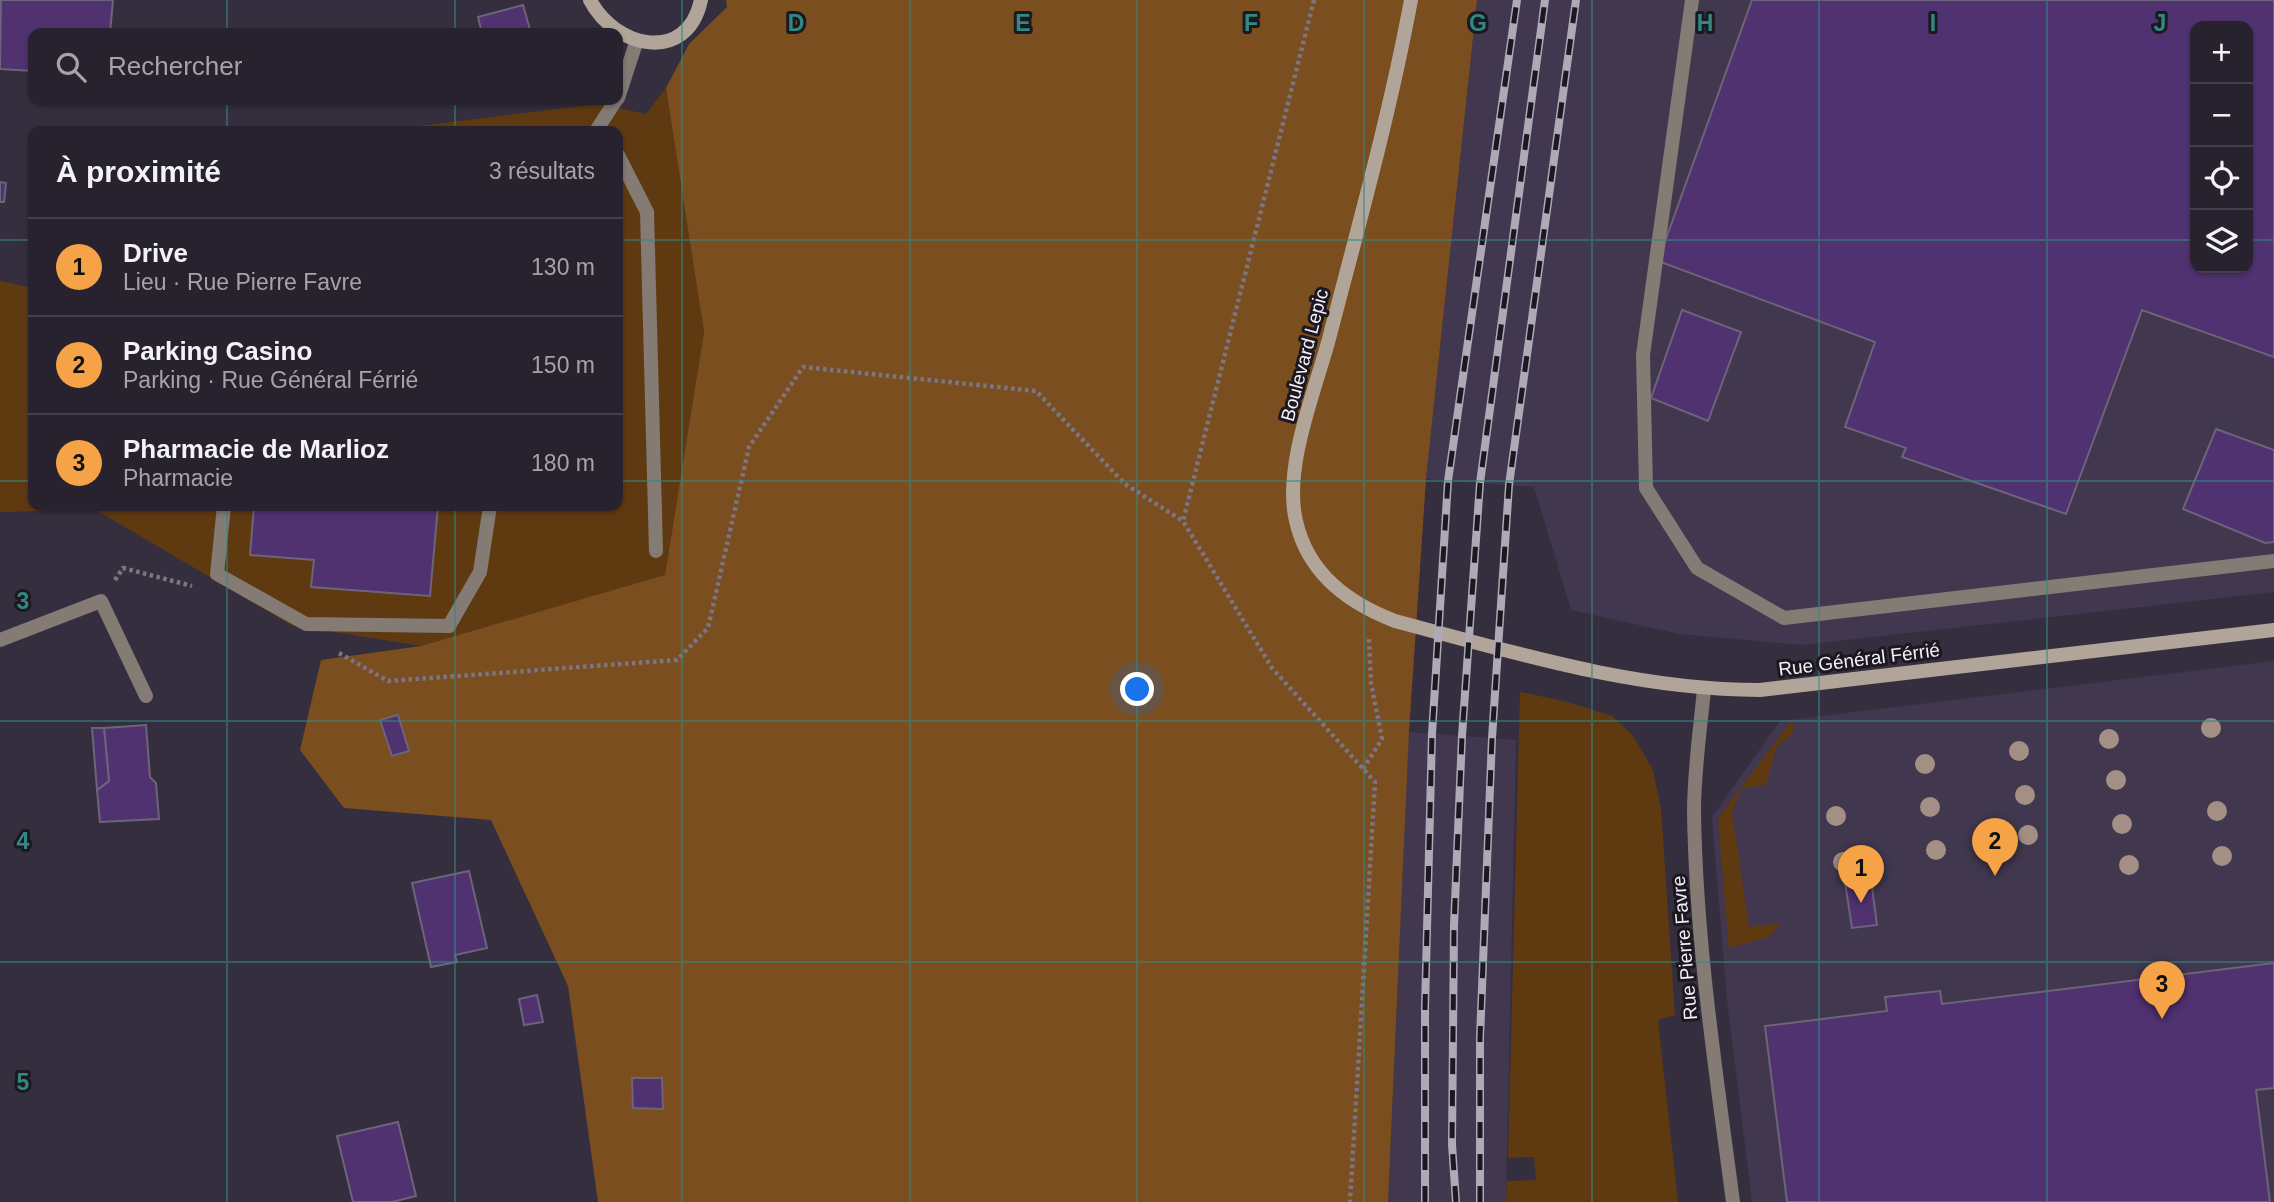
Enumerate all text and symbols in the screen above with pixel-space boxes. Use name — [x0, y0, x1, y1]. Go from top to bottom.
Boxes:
text: D — [788, 10, 804, 36]
text: E — [1015, 10, 1031, 36]
text: F — [1244, 10, 1258, 36]
text: G — [1469, 10, 1487, 36]
text: H — [1697, 10, 1713, 36]
text: I — [1930, 10, 1936, 36]
text: J — [2154, 10, 2166, 36]
map controls — [2190, 21, 2253, 273]
button: + — [2190, 21, 2253, 84]
search box — [28, 28, 623, 105]
icon: search — [52, 48, 90, 86]
text: Rechercher — [108, 51, 242, 81]
button: − — [2190, 84, 2253, 147]
button: locate — [2190, 147, 2253, 210]
text: À proximité — [56, 155, 221, 188]
text: 3 résultats — [489, 158, 595, 184]
button: layers — [2190, 210, 2253, 273]
text: Drive — [123, 238, 188, 268]
text: 1 — [73, 254, 85, 280]
text: 130 m — [531, 254, 595, 280]
text: Lieu · Rue Pierre Favre — [123, 269, 362, 295]
street label: Boulevard Lepic — [1277, 287, 1332, 424]
text: Parking Casino — [123, 336, 312, 366]
text: 2 — [73, 352, 85, 378]
text: 150 m — [531, 352, 595, 378]
text: Parking · Rue Général Férrié — [123, 367, 418, 393]
text: Pharmacie de Marlioz — [123, 434, 389, 464]
text: 3 — [73, 450, 85, 476]
text: 180 m — [531, 450, 595, 476]
text: Pharmacie — [123, 465, 233, 491]
text: 3 — [17, 588, 29, 614]
street label: Rue Général Férrié — [1777, 639, 1941, 680]
your location — [1120, 672, 1154, 706]
pin: 2 — [1972, 818, 2018, 876]
text: 4 — [17, 828, 30, 854]
pin: 1 — [1838, 845, 1884, 903]
street label: Rue Pierre Favre — [1668, 875, 1701, 1021]
pin: 3 — [2139, 961, 2185, 1019]
text: 5 — [17, 1069, 30, 1095]

